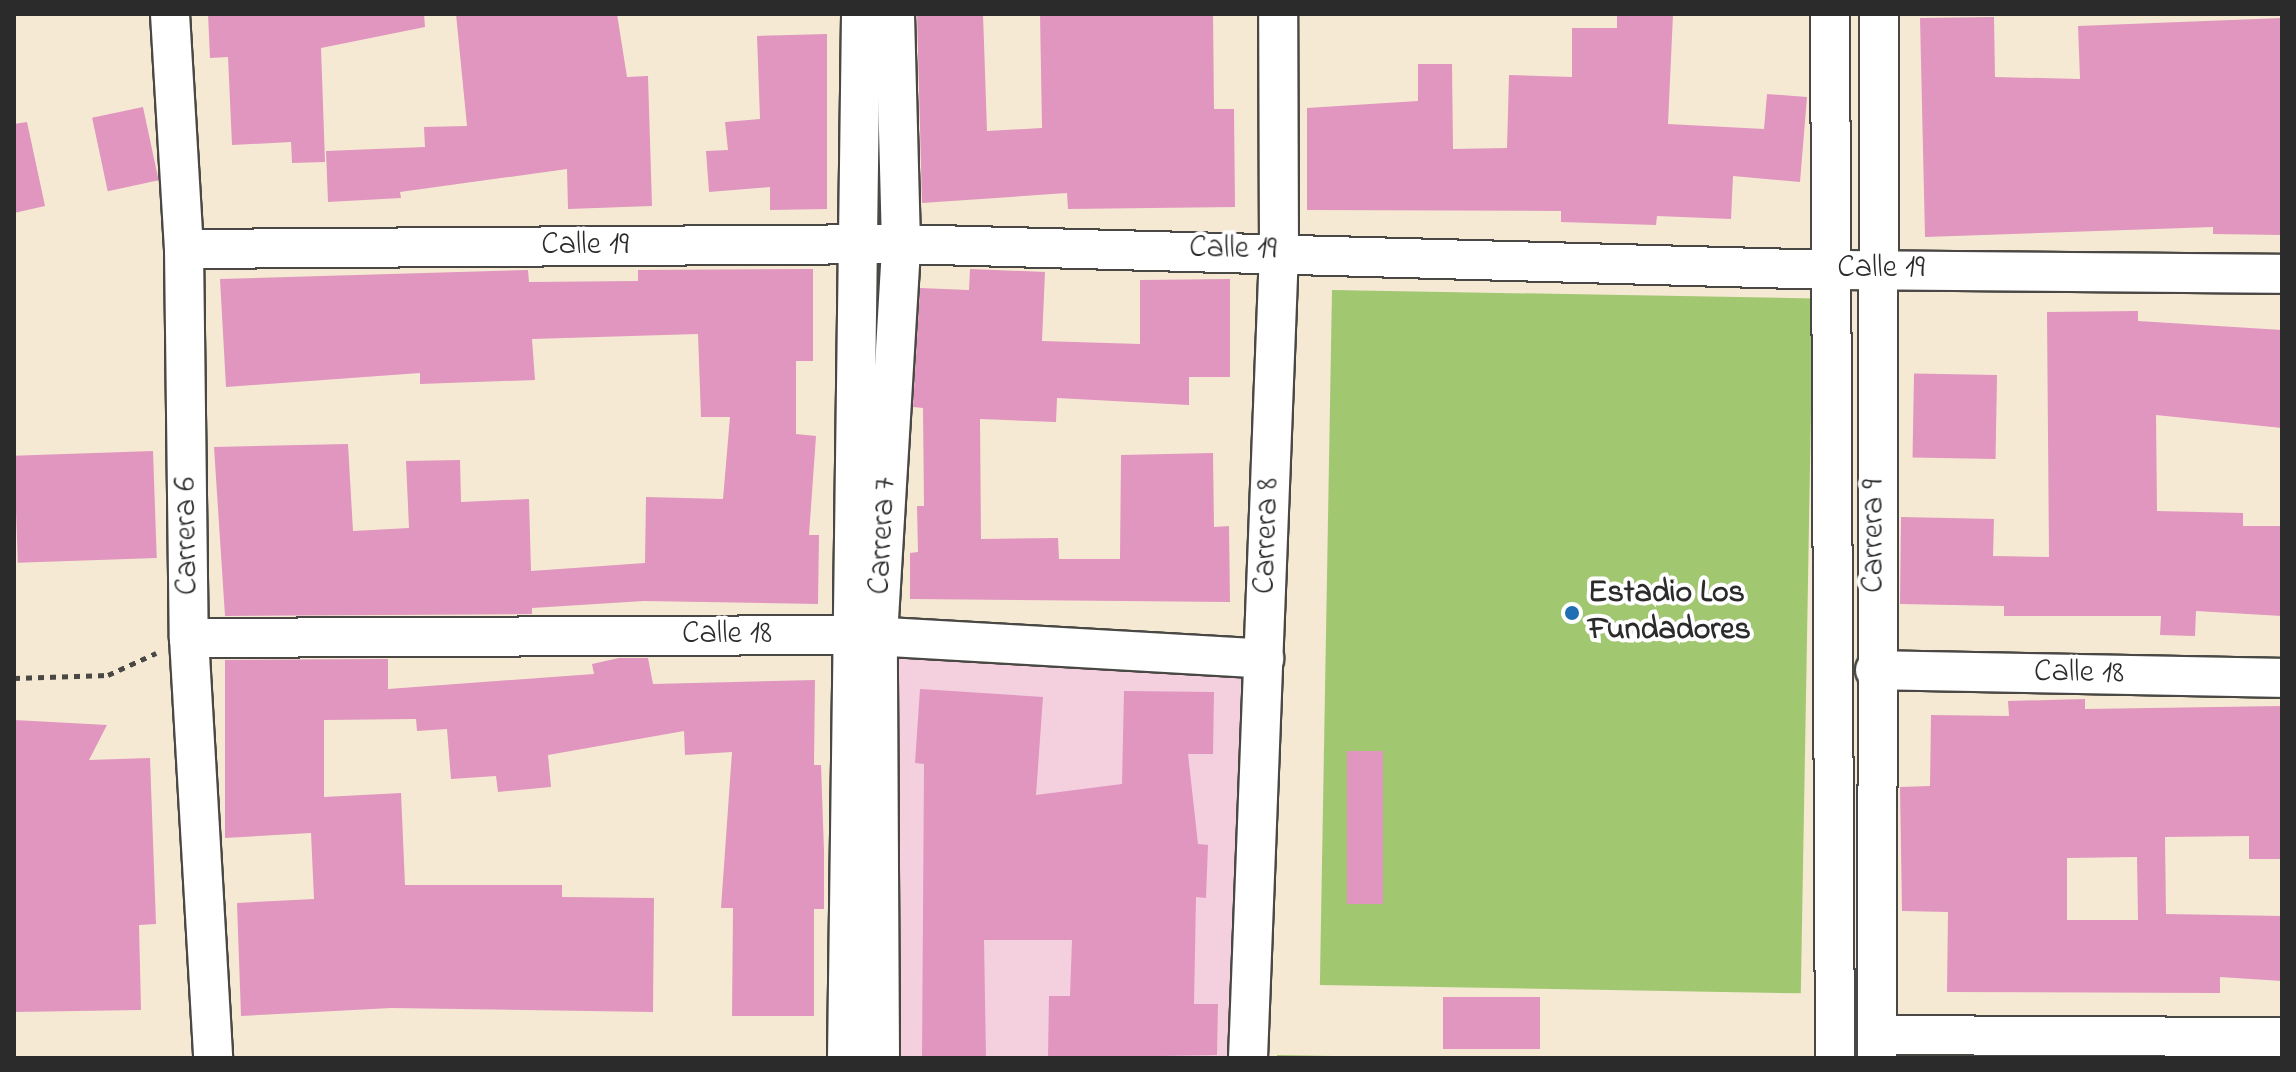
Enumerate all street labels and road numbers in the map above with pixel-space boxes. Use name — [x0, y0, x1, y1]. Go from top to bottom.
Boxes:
street label: Calle 19 — [541, 227, 629, 265]
street label: Calle 19 — [1189, 230, 1277, 270]
street label: Calle 19 — [1837, 250, 1925, 288]
street label: Carrera 7 — [862, 476, 906, 596]
street label: Carrera 6 — [168, 477, 208, 595]
street label: Carrera 8 — [1247, 477, 1289, 595]
street label: Carrera 9 — [1856, 479, 1894, 593]
street label: Calle 18 — [682, 616, 772, 654]
street label: Calle 18 — [2034, 654, 2124, 694]

